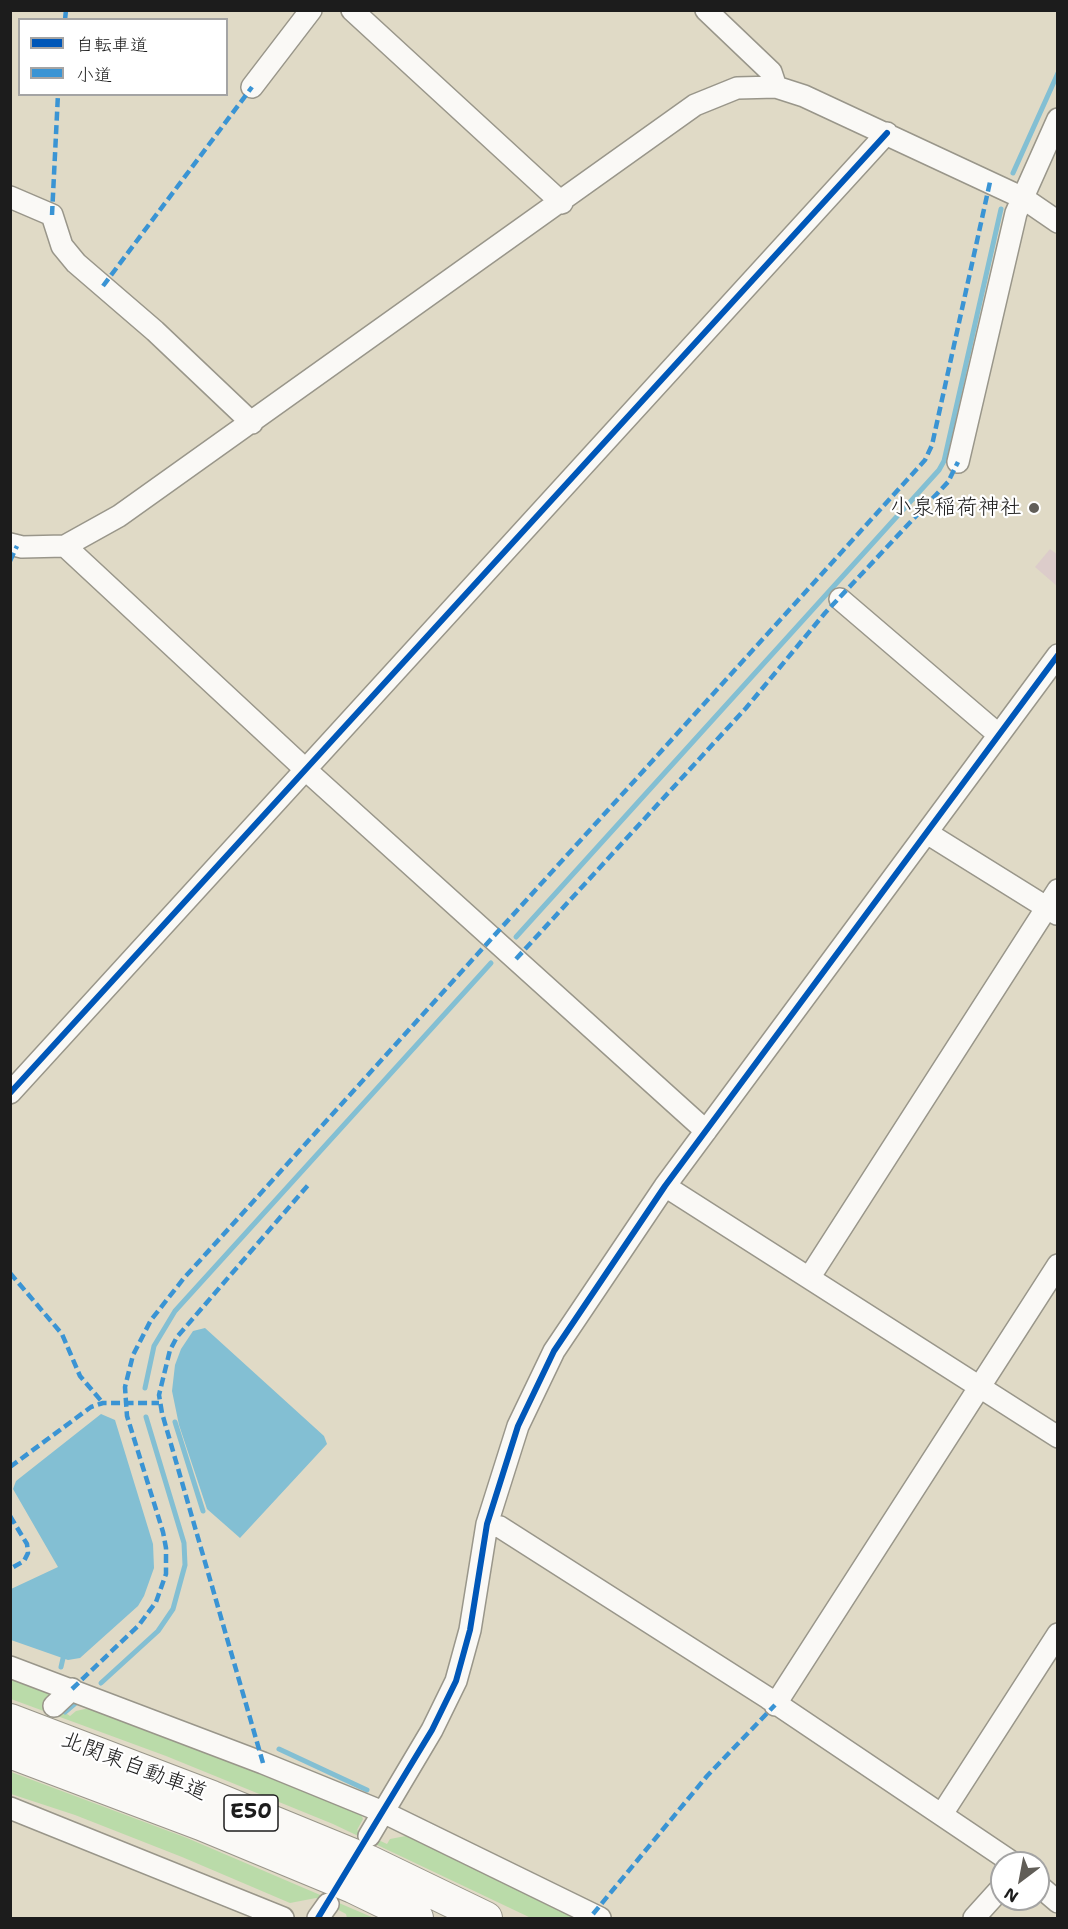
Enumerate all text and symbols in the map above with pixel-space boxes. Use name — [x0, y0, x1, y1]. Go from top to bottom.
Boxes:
legend — [18, 18, 228, 96]
text: 自転車道 — [76, 33, 148, 57]
text: 小道 — [76, 63, 112, 87]
place label: 小泉稲荷神社 — [890, 495, 1022, 521]
marker: 小泉稲荷神社 — [1027, 501, 1041, 515]
street label: 北関東自動車道 — [57, 1727, 211, 1807]
road number: E50 — [224, 1795, 278, 1831]
north arrow — [990, 1851, 1050, 1911]
text: N — [1000, 1883, 1022, 1907]

